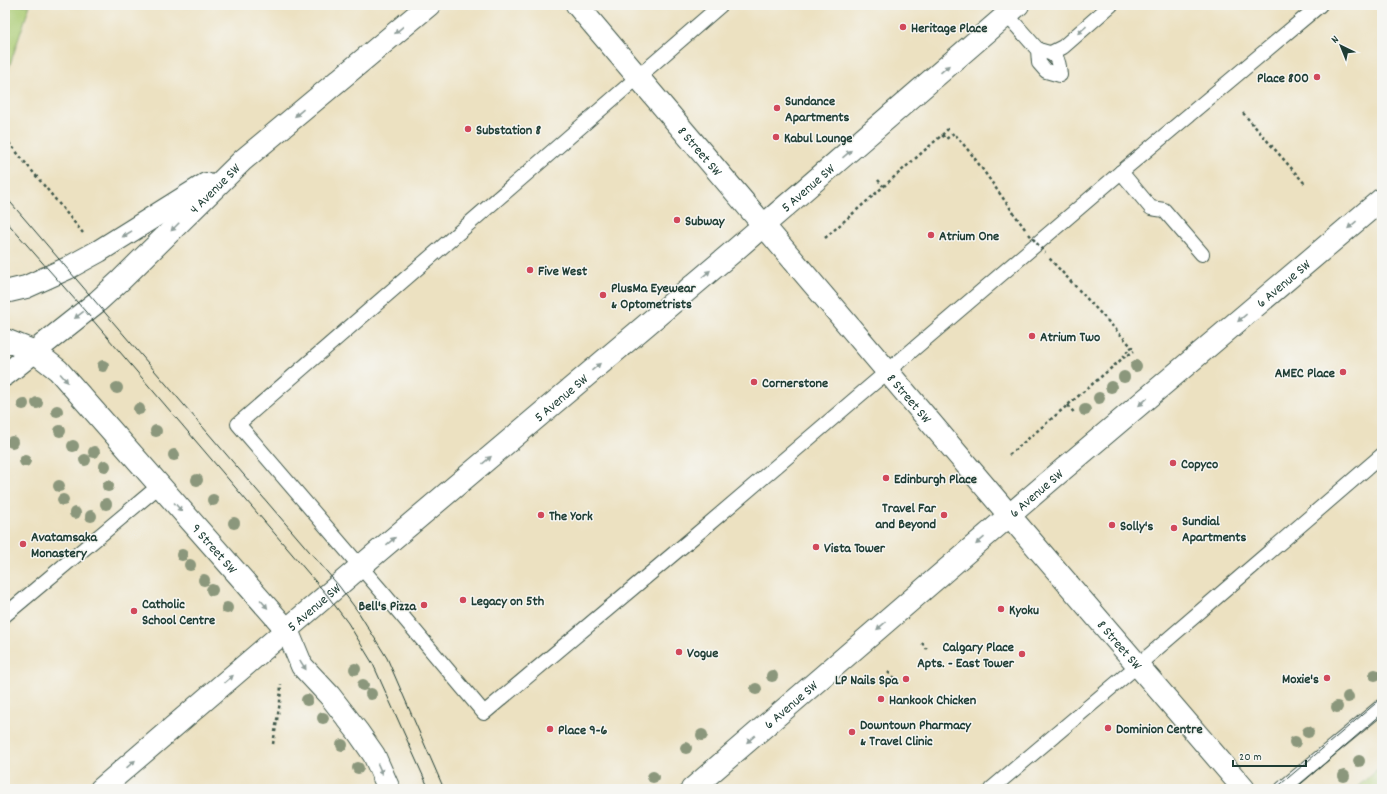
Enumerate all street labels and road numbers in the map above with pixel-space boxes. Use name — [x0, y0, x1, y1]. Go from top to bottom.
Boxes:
street label: 8 Street SW — [672, 123, 727, 182]
street label: 4 Avenue SW — [186, 159, 247, 219]
street label: 5 Avenue SW — [777, 159, 841, 218]
street label: 6 Avenue SW — [1253, 255, 1317, 313]
street label: 5 Avenue SW — [531, 369, 594, 428]
street label: 8 Street SW — [881, 370, 936, 429]
street label: 6 Avenue SW — [1006, 464, 1069, 523]
street label: 9 Street SW — [186, 520, 242, 580]
street label: 5 Avenue SW — [283, 579, 347, 637]
street label: 8 Street SW — [1091, 616, 1146, 676]
street label: 6 Avenue SW — [760, 676, 824, 735]

